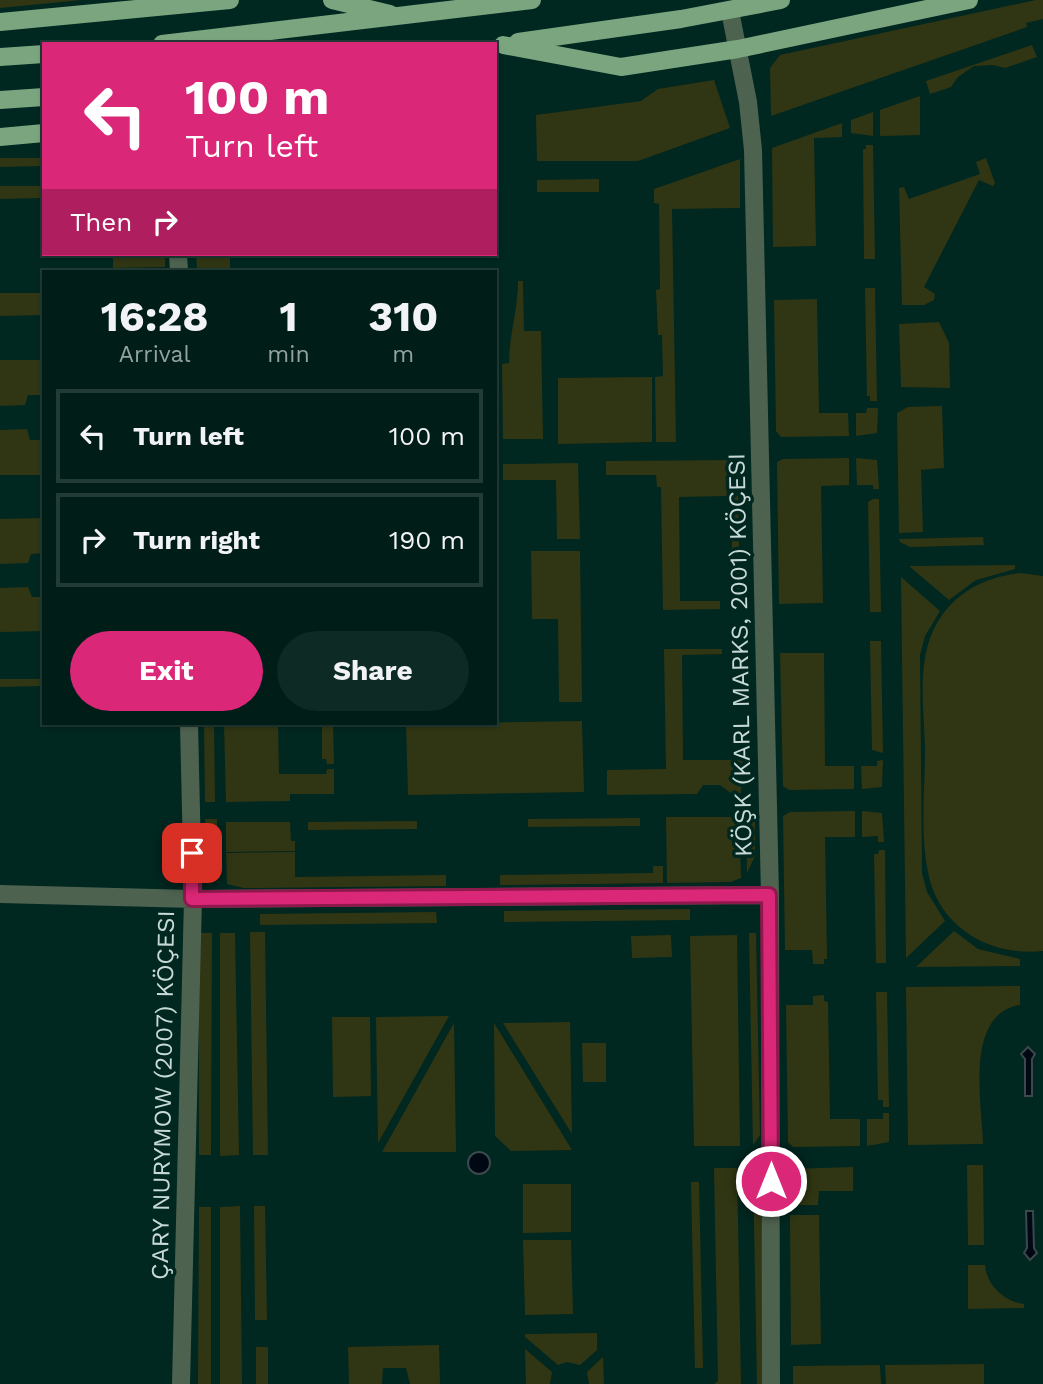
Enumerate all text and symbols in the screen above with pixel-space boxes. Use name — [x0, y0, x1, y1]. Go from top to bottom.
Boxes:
text: 100 m — [185, 68, 329, 126]
icon: left — [70, 70, 161, 161]
text: Turn left — [185, 127, 318, 165]
icon: right — [146, 203, 184, 241]
text: Then — [70, 207, 132, 237]
text: 16:28 — [101, 292, 209, 341]
text: 1 — [279, 292, 298, 341]
text: 310 — [368, 292, 438, 341]
text: Arrival — [119, 341, 191, 368]
text: min — [267, 341, 310, 368]
text: m — [392, 341, 414, 368]
icon: left — [74, 417, 112, 455]
text: Turn left — [133, 421, 244, 451]
text: 100 m — [389, 421, 465, 451]
street label: KÖŞK (KARL MARKS, 2001) KÖÇESI — [722, 453, 758, 857]
icon: right — [74, 521, 112, 559]
text: Turn right — [133, 525, 260, 555]
text: 190 m — [389, 525, 465, 555]
button: Exit — [70, 631, 263, 711]
button: Share — [277, 631, 469, 711]
pin — [162, 823, 222, 883]
icon: arrive — [173, 834, 211, 872]
street label: ÇARY NURYMOW (2007) KÖÇESI — [146, 910, 180, 1280]
position arrow — [734, 1144, 808, 1218]

